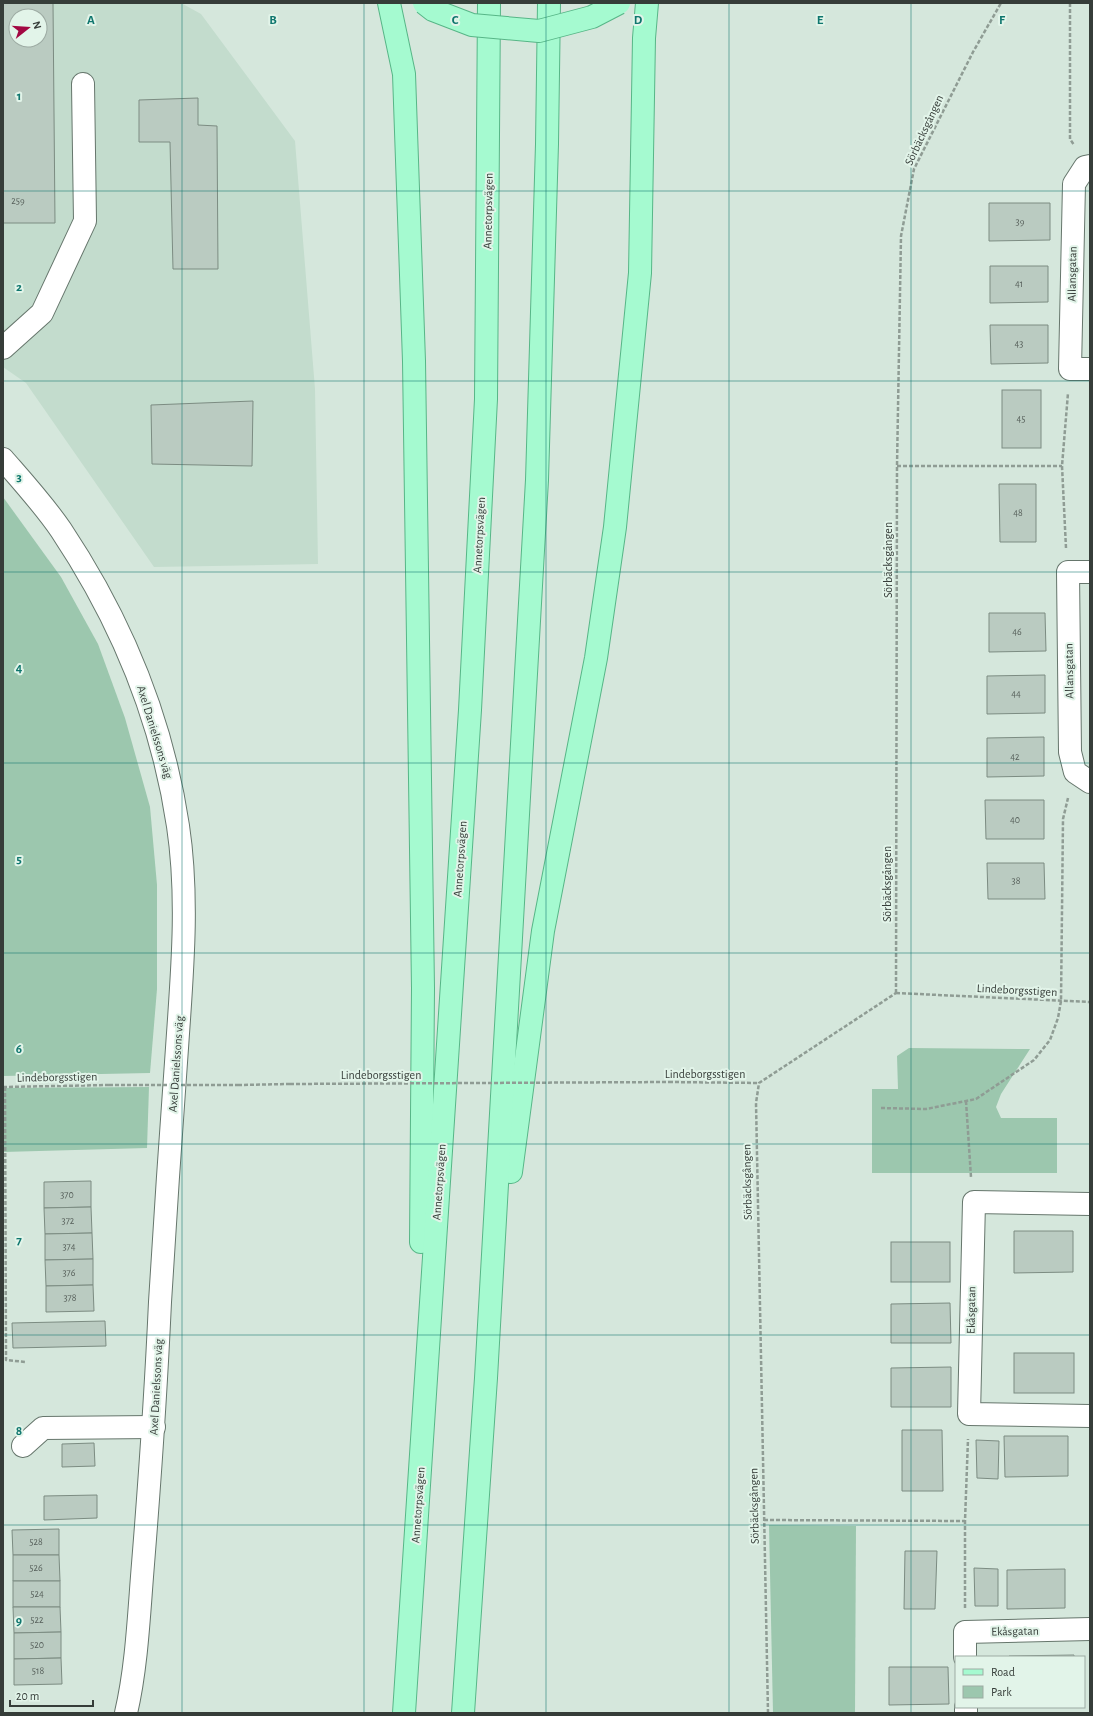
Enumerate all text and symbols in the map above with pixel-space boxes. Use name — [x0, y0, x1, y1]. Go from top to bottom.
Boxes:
north arrow — [8, 8, 48, 48]
text: A — [87, 14, 95, 27]
text: B — [269, 14, 277, 27]
text: C — [452, 14, 459, 27]
text: D — [634, 14, 643, 27]
text: E — [817, 14, 824, 27]
text: F — [999, 14, 1006, 27]
text: N — [31, 20, 43, 30]
text: 1 — [17, 90, 21, 103]
street label: Sörbäcksgången — [902, 93, 946, 167]
street label: Annetorpsvägen — [481, 173, 495, 249]
house number: 259 — [11, 196, 25, 206]
house number: 39 — [1016, 217, 1025, 227]
street label: Allansgatan — [1066, 246, 1078, 302]
house number: 41 — [1015, 279, 1023, 289]
text: 2 — [16, 281, 22, 294]
house number: 43 — [1015, 339, 1023, 349]
house number: 45 — [1017, 414, 1026, 424]
text: 3 — [16, 471, 22, 484]
street label: Annetorpsvägen — [471, 497, 487, 573]
house number: 48 — [1013, 508, 1023, 518]
street label: Sörbäcksgången — [882, 522, 894, 598]
house number: 46 — [1012, 627, 1022, 637]
street label: Allansgatan — [1063, 643, 1075, 699]
text: 4 — [16, 662, 23, 675]
street label: Axel Danielssons väg — [135, 684, 175, 780]
house number: 44 — [1011, 689, 1021, 699]
house number: 42 — [1010, 752, 1020, 762]
house number: 40 — [1010, 815, 1020, 825]
street label: Annetorpsvägen — [451, 820, 469, 898]
street label: Sörbäcksgången — [881, 846, 893, 922]
text: 5 — [16, 853, 22, 866]
house number: 38 — [1012, 876, 1021, 886]
street label: Lindeborgsstigen — [976, 982, 1058, 998]
street label: Axel Danielssons väg — [167, 1015, 185, 1113]
text: 6 — [16, 1043, 22, 1056]
street label: Lindeborgsstigen — [665, 1068, 745, 1080]
street label: Lindeborgsstigen — [341, 1069, 421, 1081]
street label: Lindeborgsstigen — [17, 1070, 97, 1084]
street label: Annetorpsvägen — [430, 1143, 448, 1221]
street label: Sörbäcksgången — [740, 1144, 754, 1220]
house number: 370 — [60, 1190, 74, 1200]
house number: 372 — [62, 1216, 75, 1226]
text: 7 — [16, 1234, 22, 1247]
house number: 374 — [62, 1242, 76, 1252]
house number: 376 — [63, 1268, 76, 1278]
street label: Ekåsgatan — [965, 1286, 977, 1334]
house number: 378 — [63, 1293, 77, 1303]
street label: Axel Danielssons väg — [147, 1338, 165, 1436]
text: 8 — [16, 1425, 22, 1438]
street label: Annetorpsvägen — [409, 1466, 427, 1544]
street label: Sörbäcksgången — [747, 1468, 761, 1544]
house number: 528 — [29, 1537, 43, 1547]
house number: 526 — [29, 1563, 43, 1573]
house number: 524 — [30, 1589, 44, 1599]
text: 9 — [16, 1615, 22, 1628]
house number: 522 — [30, 1615, 44, 1625]
street label: Ekåsgatan — [991, 1625, 1039, 1637]
house number: 520 — [30, 1640, 44, 1650]
legend — [955, 1656, 1085, 1708]
house number: 518 — [32, 1666, 44, 1676]
text: Road — [991, 1666, 1015, 1678]
scale bar — [10, 1682, 93, 1708]
text: Park — [991, 1686, 1012, 1698]
text: 20 m — [16, 1690, 39, 1702]

